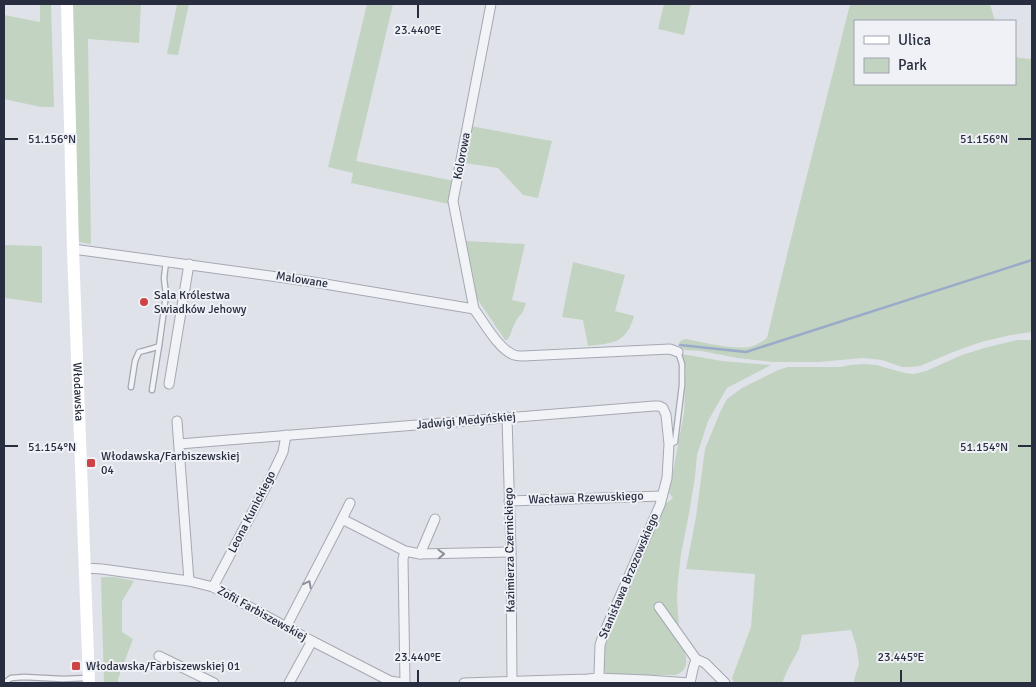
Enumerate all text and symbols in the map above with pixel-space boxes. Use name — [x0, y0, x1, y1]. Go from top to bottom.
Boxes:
legend — [854, 20, 1016, 85]
text: 23.440°E — [395, 23, 442, 38]
text: Ulica — [898, 31, 931, 49]
text: Park — [898, 56, 927, 74]
street label: Kolorowa — [450, 131, 474, 181]
text: 51.156°N — [28, 132, 76, 147]
text: 51.156°N — [960, 132, 1008, 147]
street label: Malowane — [275, 268, 329, 292]
place label: Sala Królestwa Swiadków Jehowy — [154, 288, 247, 317]
marker: Sala Królestwa Swiadków Jehowy — [138, 296, 150, 308]
street label: Włodawska — [70, 362, 87, 422]
street label: Jadwigi Medyńskiej — [416, 409, 516, 433]
text: 51.154°N — [28, 440, 76, 455]
text: 51.154°N — [960, 440, 1008, 455]
place label: Włodawska/Farbiszewskiej 04 — [101, 449, 240, 478]
marker: Włodawska/Farbiszewskiej 04 — [85, 457, 97, 469]
street label: Leona Kunickiego — [225, 468, 279, 556]
street label: Kazimierza Czernickiego — [501, 487, 519, 613]
street label: Wacława Rzewuskiego — [528, 488, 644, 508]
street label: Stanisława Brzozowskiego — [596, 511, 662, 641]
one-way arrow — [437, 548, 445, 559]
one-way arrow — [302, 580, 312, 589]
street label: Zofii Farbiszewskiej — [215, 583, 309, 645]
text: 23.440°E — [395, 650, 442, 665]
text: 23.445°E — [878, 650, 925, 665]
place label: Włodawska/Farbiszewskiej 01 — [86, 659, 240, 674]
marker: Włodawska/Farbiszewskiej 01 — [70, 660, 82, 672]

